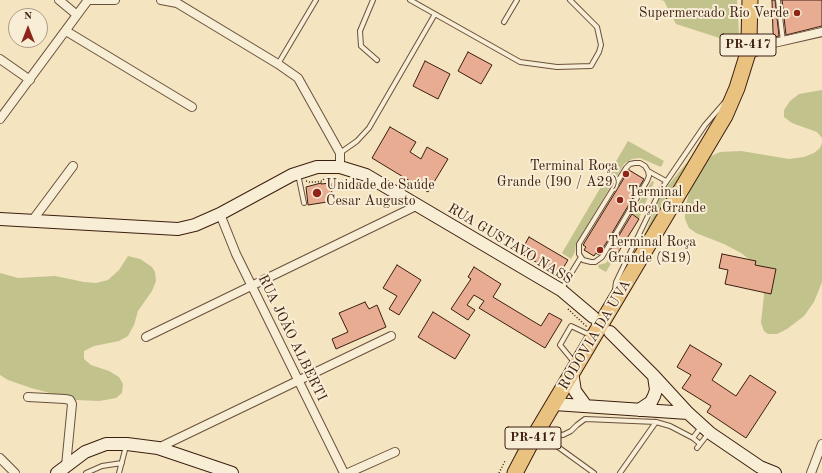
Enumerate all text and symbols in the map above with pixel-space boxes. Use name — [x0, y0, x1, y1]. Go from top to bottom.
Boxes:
place label: Supermercado Rio Verde — [639, 5, 789, 21]
north arrow — [8, 8, 48, 48]
marker: Supermercado Rio Verde — [792, 8, 802, 18]
text: N — [24, 11, 32, 22]
road number: PR-417 — [720, 34, 776, 56]
place label: Terminal Roça Grande (I90 / A29) — [497, 158, 618, 190]
marker: Terminal Roça Grande (I90 / A29) — [621, 169, 631, 179]
place label: Unidade de Saúde Cesar Augusto — [326, 177, 435, 210]
place label: Terminal Roça Grande — [628, 184, 706, 216]
marker: Unidade de Saúde Cesar Augusto — [311, 187, 323, 199]
marker: Terminal Roça Grande — [615, 195, 625, 205]
street label: RUA GUSTAVO NASS — [445, 200, 575, 288]
place label: Terminal Roça Grande (S19) — [608, 234, 696, 266]
marker: Terminal Roça Grande (S19) — [595, 245, 605, 255]
street label: RUA JOÃO ALBERTI — [254, 272, 330, 404]
street label: RODOVIA DA UVA — [556, 277, 634, 393]
road number: PR-417 — [505, 427, 561, 449]

